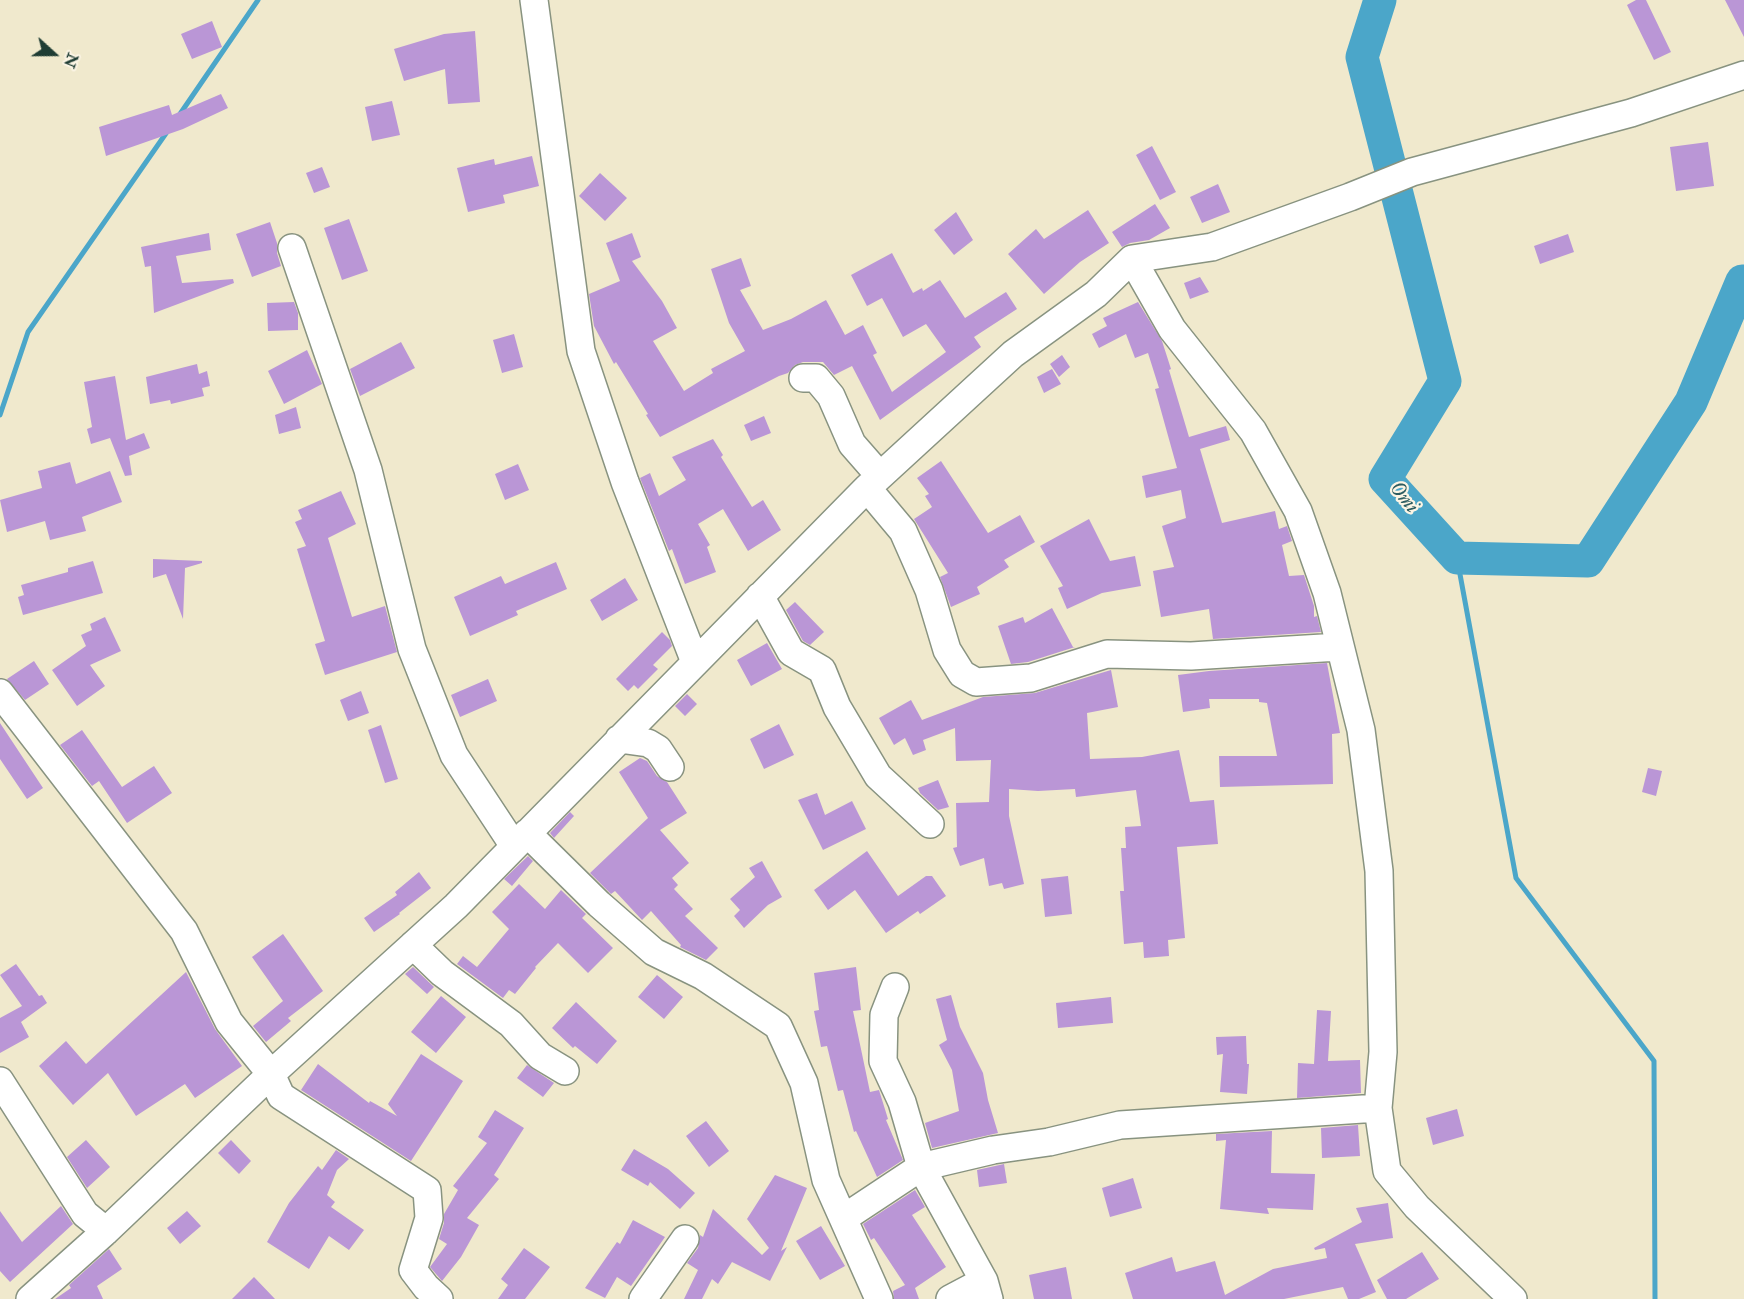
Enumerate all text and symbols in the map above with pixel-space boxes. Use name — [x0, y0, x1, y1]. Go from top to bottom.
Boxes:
north arrow — [24, 24, 84, 84]
text: N — [59, 50, 83, 71]
water label: Omi — [1382, 477, 1424, 519]

